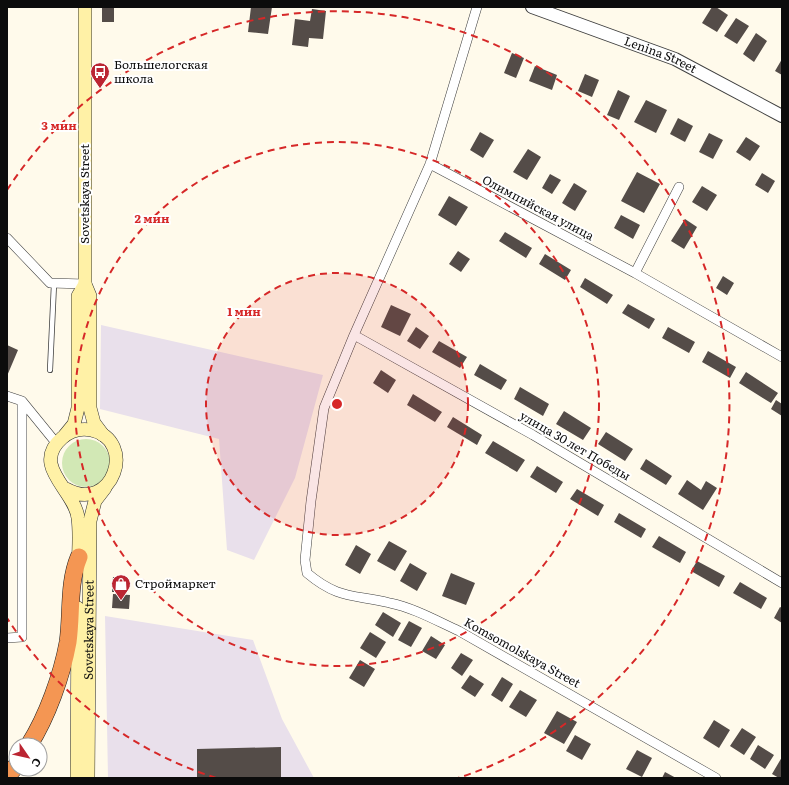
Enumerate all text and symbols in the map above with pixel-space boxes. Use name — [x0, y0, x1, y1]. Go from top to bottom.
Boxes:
street label: Lenina Street — [622, 31, 700, 77]
place label: Большелогская школа — [114, 55, 208, 87]
bus stop icon: Большелогская школа — [89, 61, 111, 89]
text: 3 мин — [41, 116, 77, 134]
street label: Sovetskaya Street — [75, 144, 93, 244]
street label: Олимпийская улица — [479, 170, 598, 244]
text: 2 мин — [134, 209, 170, 227]
text: 1 мин — [227, 302, 261, 320]
centre of rings — [330, 397, 344, 411]
street label: улица 30 лет Победы — [517, 406, 634, 484]
shop icon: Строймаркет — [110, 573, 132, 601]
place label: Строймаркет — [135, 574, 216, 592]
street label: Sovetskaya Street — [79, 580, 98, 680]
street label: Komsomolskaya Street — [461, 613, 584, 692]
north arrow — [8, 737, 48, 777]
text: С — [28, 755, 46, 771]

